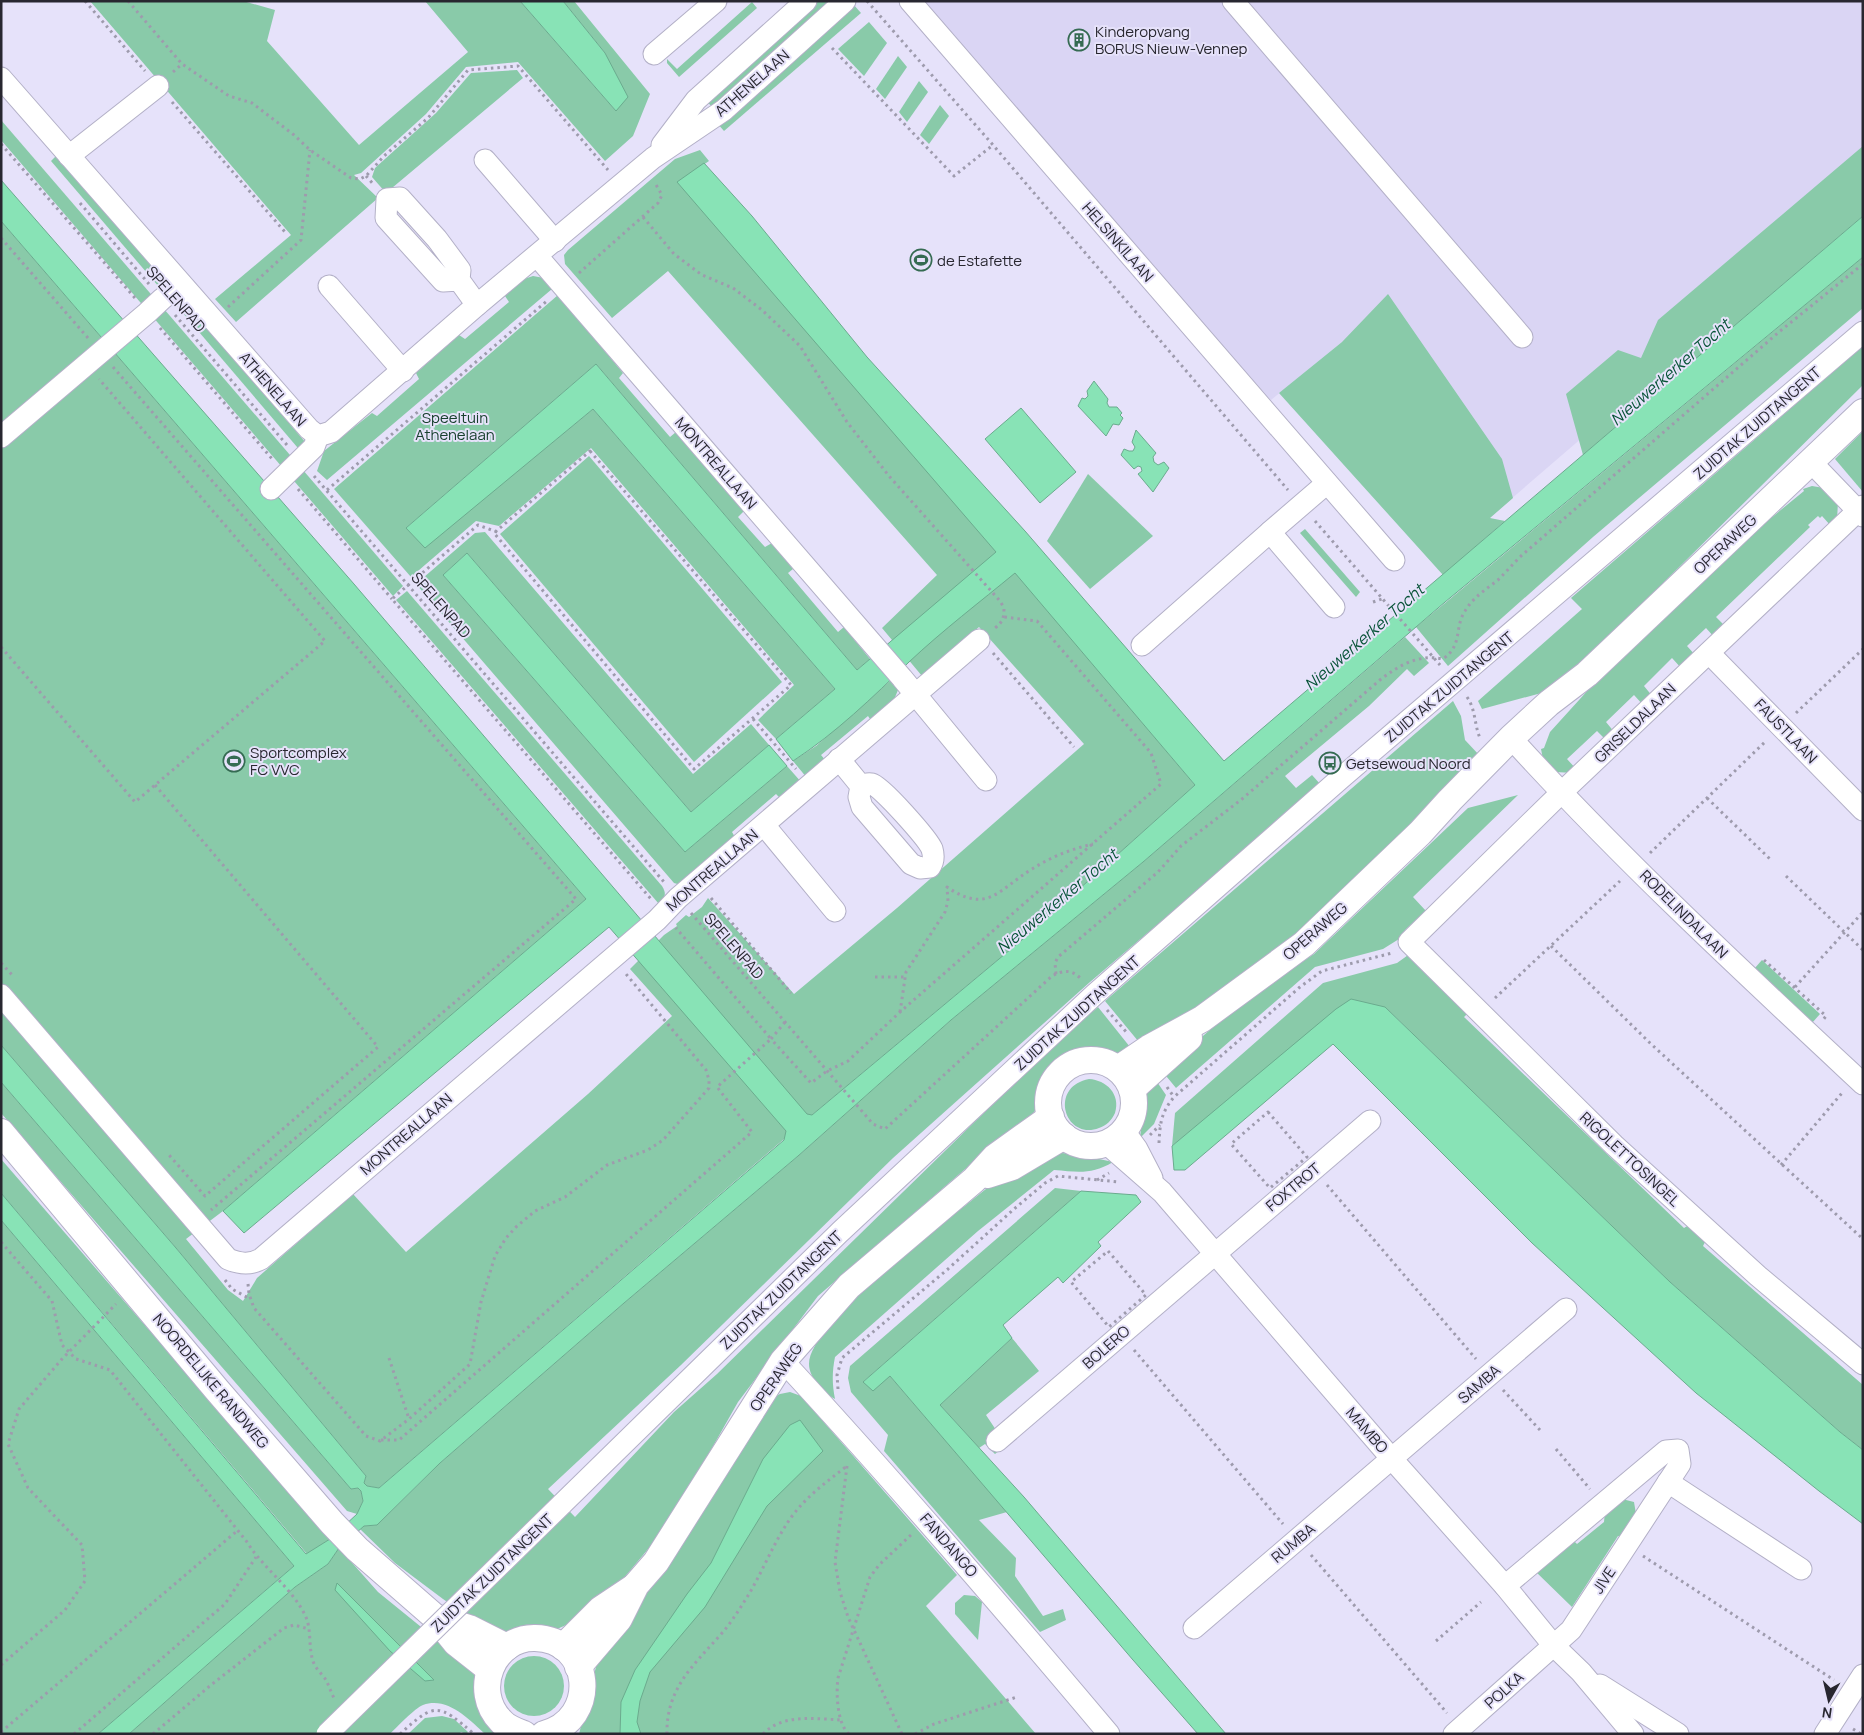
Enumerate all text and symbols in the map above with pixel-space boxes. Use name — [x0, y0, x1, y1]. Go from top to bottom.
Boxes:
place label: Kinderopvang BORUS Nieuw-Vennep — [1095, 21, 1247, 59]
building icon: Kinderopvang BORUS Nieuw-Vennep — [1067, 28, 1091, 52]
street label: ATHENELAAN — [710, 45, 794, 121]
street label: HELSINKILAAN — [1077, 198, 1159, 286]
sports icon: de Estafette — [909, 248, 933, 272]
place label: de Estafette — [937, 250, 1022, 271]
street label: SPELENPAD — [141, 261, 211, 337]
water label: Nieuwerkerker Tocht — [1605, 313, 1736, 430]
street label: ATHENELAAN — [235, 347, 311, 431]
street label: ZUIDTAK ZUIDTANGENT — [1689, 362, 1825, 484]
park label: Speeltuin Athenelaan — [415, 407, 495, 445]
street label: MONTREALLAAN — [670, 413, 762, 513]
street label: OPERAWEG — [1689, 509, 1761, 579]
street label: SPELENPAD — [406, 567, 476, 643]
water label: Nieuwerkerker Tocht — [1299, 578, 1430, 695]
street label: ZUIDTAK ZUIDTANGENT — [1380, 627, 1518, 747]
street label: GRISELDALAAN — [1590, 679, 1680, 767]
street label: FAUSTLAAN — [1750, 694, 1822, 768]
place label: Sportcomplex FC VVC — [250, 742, 347, 780]
sports icon: Sportcomplex FC VVC — [222, 749, 246, 773]
bus stop icon: Getsewoud Noord — [1318, 751, 1342, 775]
place label: Getsewoud Noord — [1346, 753, 1471, 774]
street label: MONTREALLAAN — [662, 824, 762, 916]
water label: Nieuwerkerker Tocht — [992, 843, 1124, 958]
street label: RODELINDALAAN — [1635, 865, 1733, 963]
street label: OPERAWEG — [1278, 897, 1352, 965]
street label: SPELENPAD — [699, 908, 769, 984]
street label: ZUIDTAK ZUIDTANGENT — [1010, 951, 1144, 1075]
street label: MONTREALLAAN — [356, 1088, 456, 1180]
street label: RIGOLETTOSINGEL — [1575, 1107, 1685, 1211]
street label: FOXTROT — [1261, 1158, 1325, 1216]
street label: ZUIDTAK ZUIDTANGENT — [715, 1226, 847, 1354]
street label: NOORDELIJKE RANDWEG — [148, 1309, 274, 1453]
street label: BOLERO — [1078, 1320, 1134, 1373]
street label: OPERAWEG — [745, 1338, 808, 1415]
street label: SAMBA — [1453, 1359, 1505, 1408]
street label: MAMBO — [1341, 1402, 1393, 1458]
street label: ZUIDTAK ZUIDTANGENT — [426, 1509, 558, 1637]
street label: FANDANGO — [915, 1509, 983, 1581]
street label: RUMBA — [1267, 1518, 1320, 1568]
street label: JIVE — [1587, 1562, 1621, 1598]
street label: POLKA — [1480, 1666, 1528, 1713]
north arrow — [1804, 1675, 1854, 1725]
text: N — [1821, 1703, 1833, 1723]

